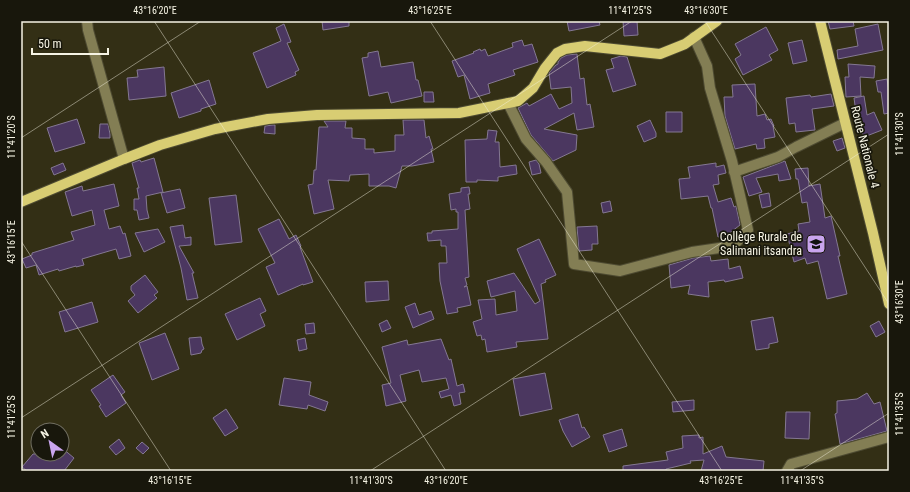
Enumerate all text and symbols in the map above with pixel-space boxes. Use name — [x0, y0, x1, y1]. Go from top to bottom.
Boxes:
text: 43°16'20"E — [133, 5, 177, 16]
text: 43°16'25"E — [408, 5, 452, 16]
text: 11°41'25"S — [608, 5, 652, 16]
text: 43°16'30"E — [684, 5, 728, 16]
scale bar — [32, 30, 108, 56]
text: 50 m — [38, 37, 62, 51]
street label: Route Nationale 4 — [848, 104, 882, 190]
text: 11°41'30"S — [894, 112, 905, 156]
text: 11°41'20"S — [6, 115, 17, 159]
text: 43°16'15"E — [6, 220, 17, 264]
place label: Collège Rurale de Salimani itsandra — [720, 230, 802, 258]
school or university icon: Collège Rurale de Salimani itsandra — [805, 233, 827, 255]
text: 43°16'30"E — [894, 280, 905, 324]
text: 11°41'35"S — [894, 392, 905, 436]
text: 11°41'25"S — [6, 395, 17, 439]
north arrow — [30, 422, 70, 462]
text: N — [38, 427, 51, 441]
text: 43°16'15"E — [148, 475, 192, 486]
text: 11°41'30"S — [349, 475, 393, 486]
text: 43°16'20"E — [424, 475, 468, 486]
text: 43°16'25"E — [699, 475, 743, 486]
text: 11°41'35"S — [780, 475, 824, 486]

